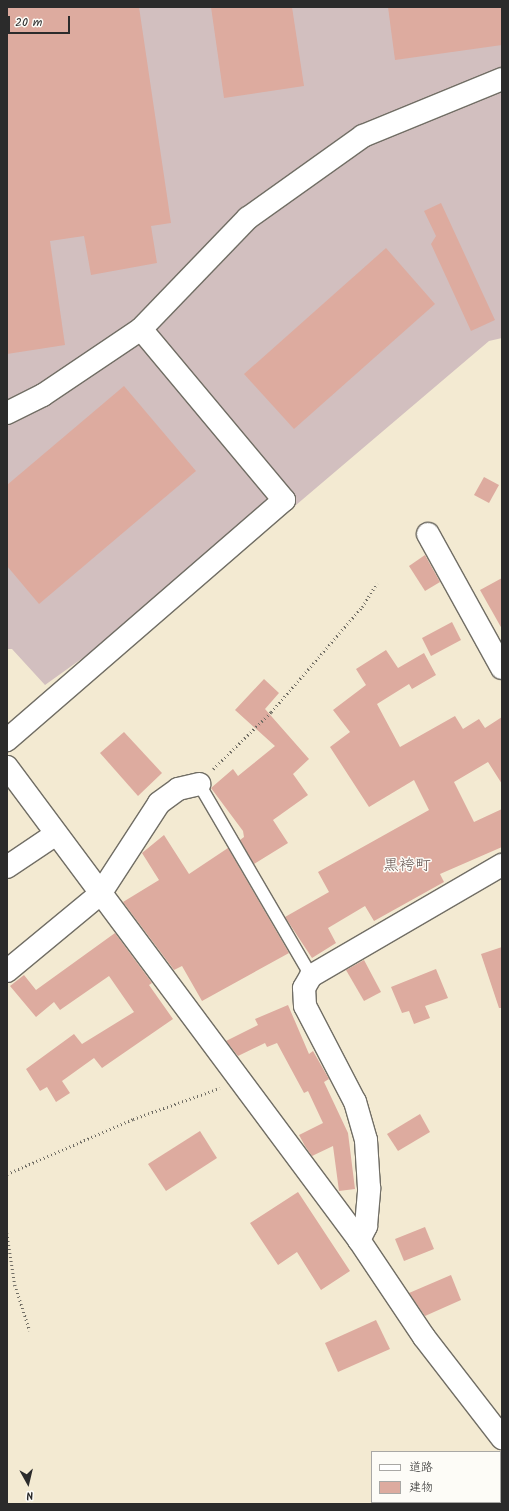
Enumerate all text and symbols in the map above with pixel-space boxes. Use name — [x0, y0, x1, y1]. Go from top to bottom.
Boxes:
scale bar — [10, 8, 72, 34]
text: 20 m — [15, 13, 42, 32]
district label: 黒袴町 — [383, 856, 431, 876]
legend — [371, 1451, 501, 1503]
text: 道路 — [409, 1458, 433, 1477]
north arrow — [8, 1463, 48, 1503]
text: 建物 — [409, 1478, 433, 1497]
text: N — [25, 1485, 34, 1504]

